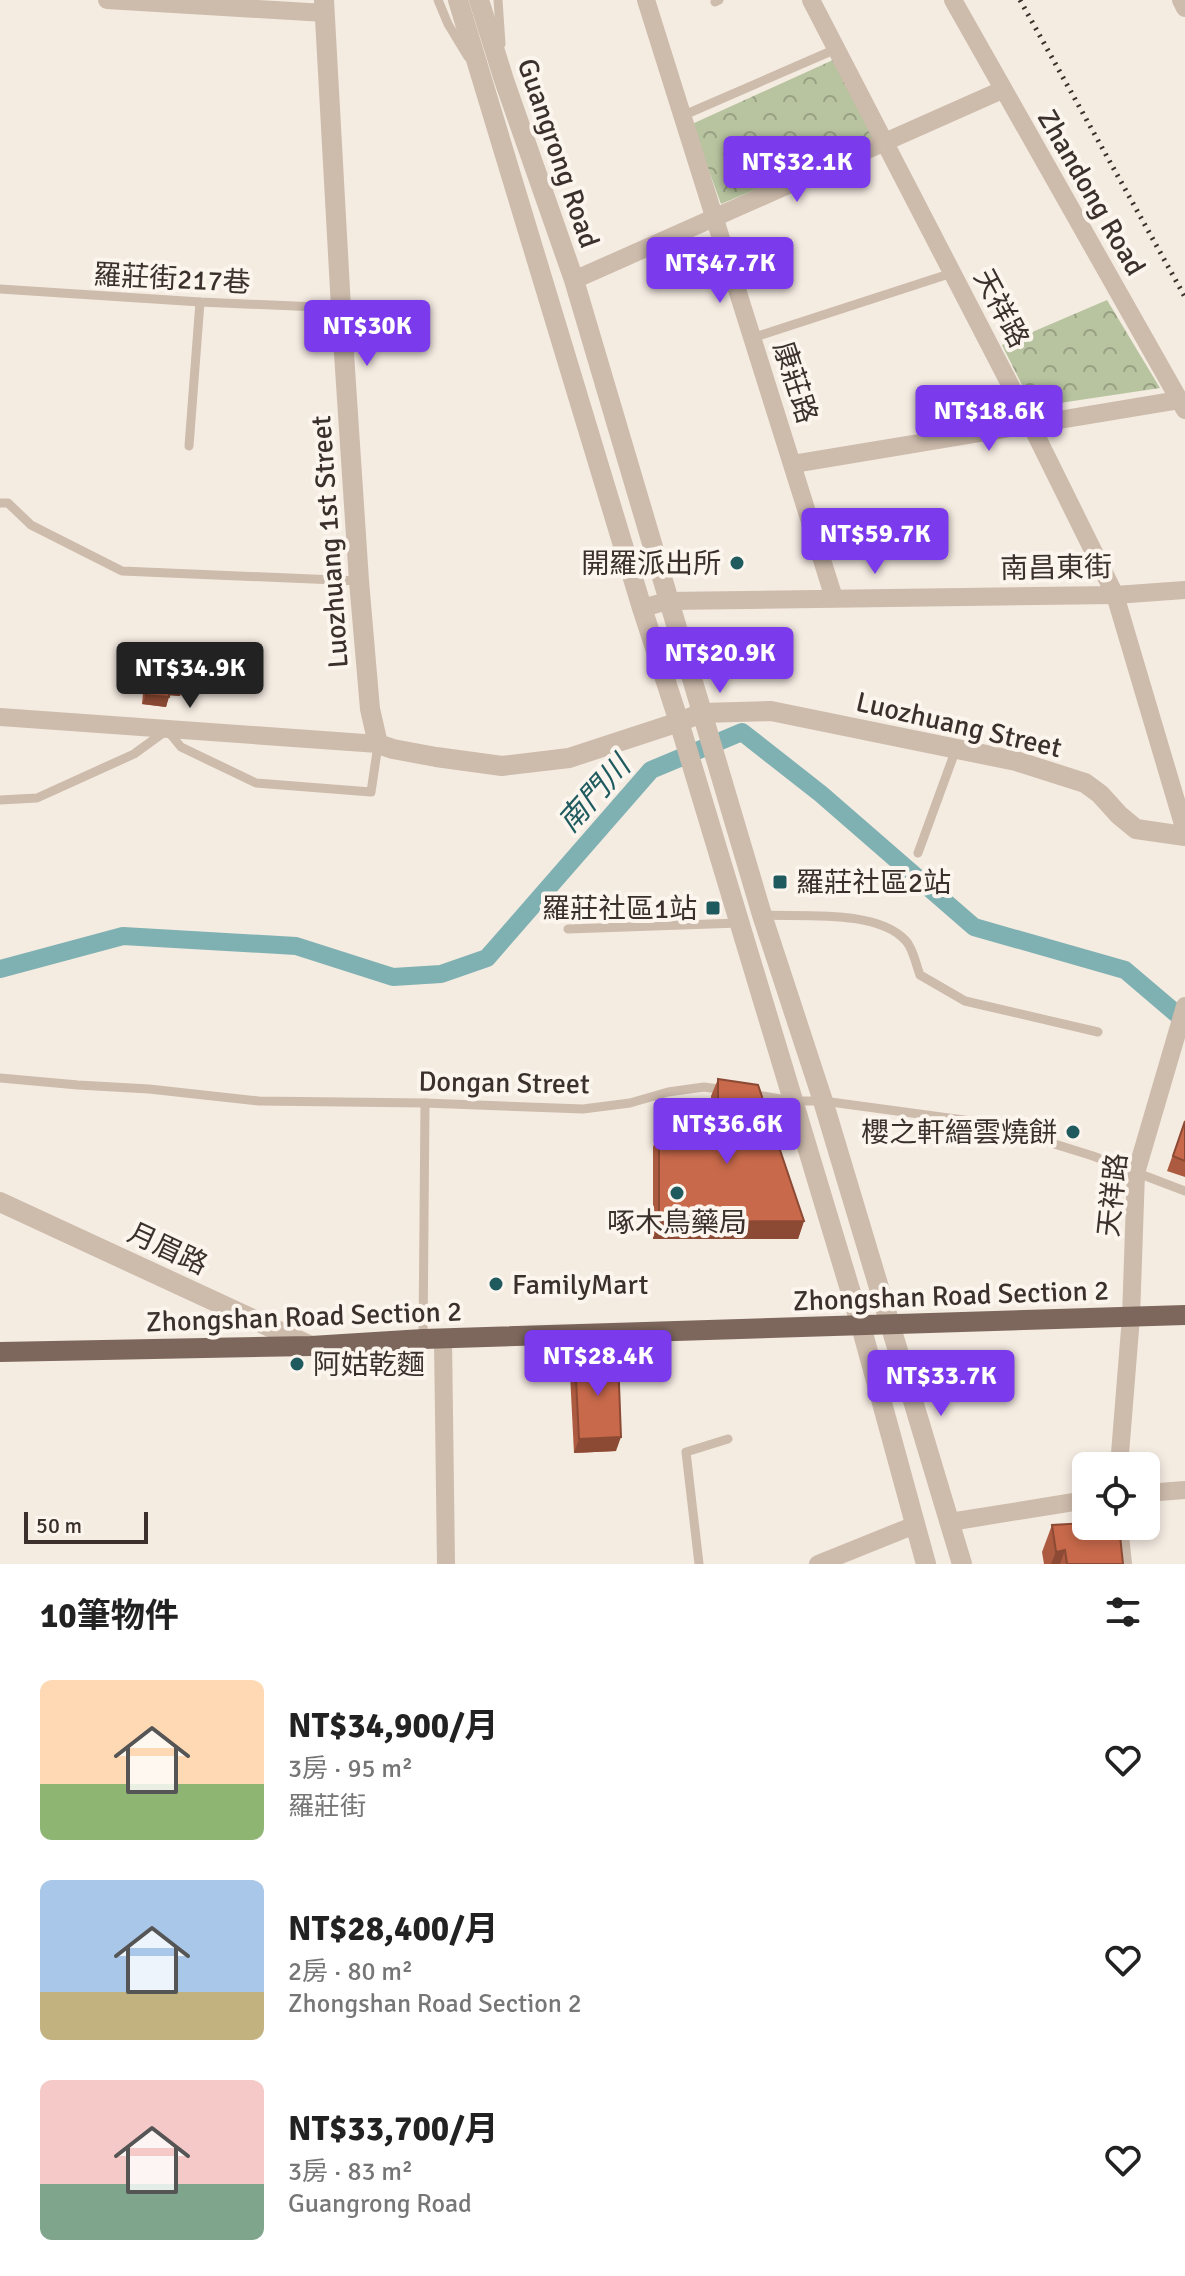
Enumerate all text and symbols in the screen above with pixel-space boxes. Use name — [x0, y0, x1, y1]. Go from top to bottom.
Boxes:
street label: Guangrong Road — [510, 54, 606, 252]
street label: Zhandong Road — [1030, 103, 1152, 282]
pin: NT$32.1K — [714, 136, 880, 204]
text: NT$32.1K — [741, 146, 853, 178]
pin: NT$47.7K — [637, 237, 803, 305]
text: NT$47.7K — [664, 247, 776, 279]
street label: 羅莊街217巷 — [92, 258, 251, 300]
street label: 天祥路 — [966, 263, 1036, 354]
pin: NT$30K — [302, 300, 432, 368]
text: NT$30K — [322, 310, 412, 342]
street label: 康莊路 — [766, 337, 824, 428]
pin: NT$18.6K — [906, 385, 1072, 453]
text: NT$18.6K — [933, 395, 1045, 427]
street label: Luozhuang 1st Street — [304, 414, 356, 669]
pin: NT$59.7K — [792, 508, 958, 576]
text: NT$59.7K — [819, 518, 931, 550]
place label: 開羅派出所 — [581, 547, 721, 581]
street label: 南昌東街 — [1000, 550, 1112, 586]
marker: 開羅派出所 — [728, 554, 746, 572]
pin: NT$20.9K — [637, 627, 803, 695]
text: NT$20.9K — [664, 637, 776, 669]
pin: NT$34.9K — [107, 642, 273, 710]
text: NT$34.9K — [134, 652, 246, 684]
street label: Luozhuang Street — [853, 685, 1065, 765]
water label: 南門川 — [551, 746, 640, 840]
place label: 羅莊社區2站 — [796, 866, 951, 900]
marker: 羅莊社區2站 — [771, 873, 789, 891]
place label: 羅莊社區1站 — [542, 892, 697, 926]
marker: 羅莊社區1站 — [704, 899, 722, 917]
street label: Dongan Street — [418, 1065, 590, 1101]
pin: NT$36.6K — [644, 1098, 810, 1166]
text: NT$36.6K — [671, 1108, 783, 1140]
place label: 櫻之軒縉雲燒餅 — [861, 1116, 1057, 1150]
marker: 櫻之軒縉雲燒餅 — [1064, 1123, 1082, 1141]
street label: 天祥路 — [1092, 1152, 1134, 1239]
marker: 啄木鳥藥局 — [668, 1184, 686, 1202]
place label: 啄木鳥藥局 — [607, 1206, 747, 1240]
street label: 月眉路 — [122, 1216, 213, 1282]
place label: FamilyMart — [512, 1268, 648, 1302]
street label: Zhongshan Road Section 2 — [792, 1273, 1110, 1319]
marker: FamilyMart — [487, 1275, 505, 1293]
street label: Zhongshan Road Section 2 — [145, 1294, 463, 1340]
pin: NT$28.4K — [515, 1330, 681, 1398]
text: NT$28.4K — [542, 1340, 654, 1372]
place label: 阿姑乾麵 — [313, 1348, 425, 1382]
pin: NT$33.7K — [858, 1350, 1024, 1418]
marker: 阿姑乾麵 — [288, 1355, 306, 1373]
text: NT$33.7K — [885, 1360, 997, 1392]
map controls — [1072, 1452, 1160, 1540]
button: locate — [1072, 1452, 1160, 1540]
scale bar — [24, 1508, 148, 1544]
text: 50 m — [36, 1512, 82, 1539]
icon: filters — [1101, 1590, 1145, 1634]
text: 10筆物件 — [40, 1595, 179, 1637]
text: NT$34,900/月 — [288, 1705, 499, 1747]
icon: home — [104, 1712, 200, 1808]
icon: heart — [1101, 1738, 1145, 1782]
text: 3房 · 95 m² — [288, 1753, 413, 1785]
text: 羅莊街 — [288, 1791, 366, 1823]
text: NT$28,400/月 — [288, 1908, 499, 1950]
icon: home — [104, 1912, 200, 2008]
icon: heart — [1101, 1938, 1145, 1982]
text: 2房 · 80 m² — [288, 1956, 413, 1988]
text: Zhongshan Road Section 2 — [288, 1988, 582, 2020]
text: NT$33,700/月 — [288, 2108, 499, 2150]
icon: home — [104, 2112, 200, 2208]
icon: heart — [1101, 2138, 1145, 2182]
text: 3房 · 83 m² — [288, 2156, 413, 2188]
text: Guangrong Road — [288, 2188, 472, 2220]

